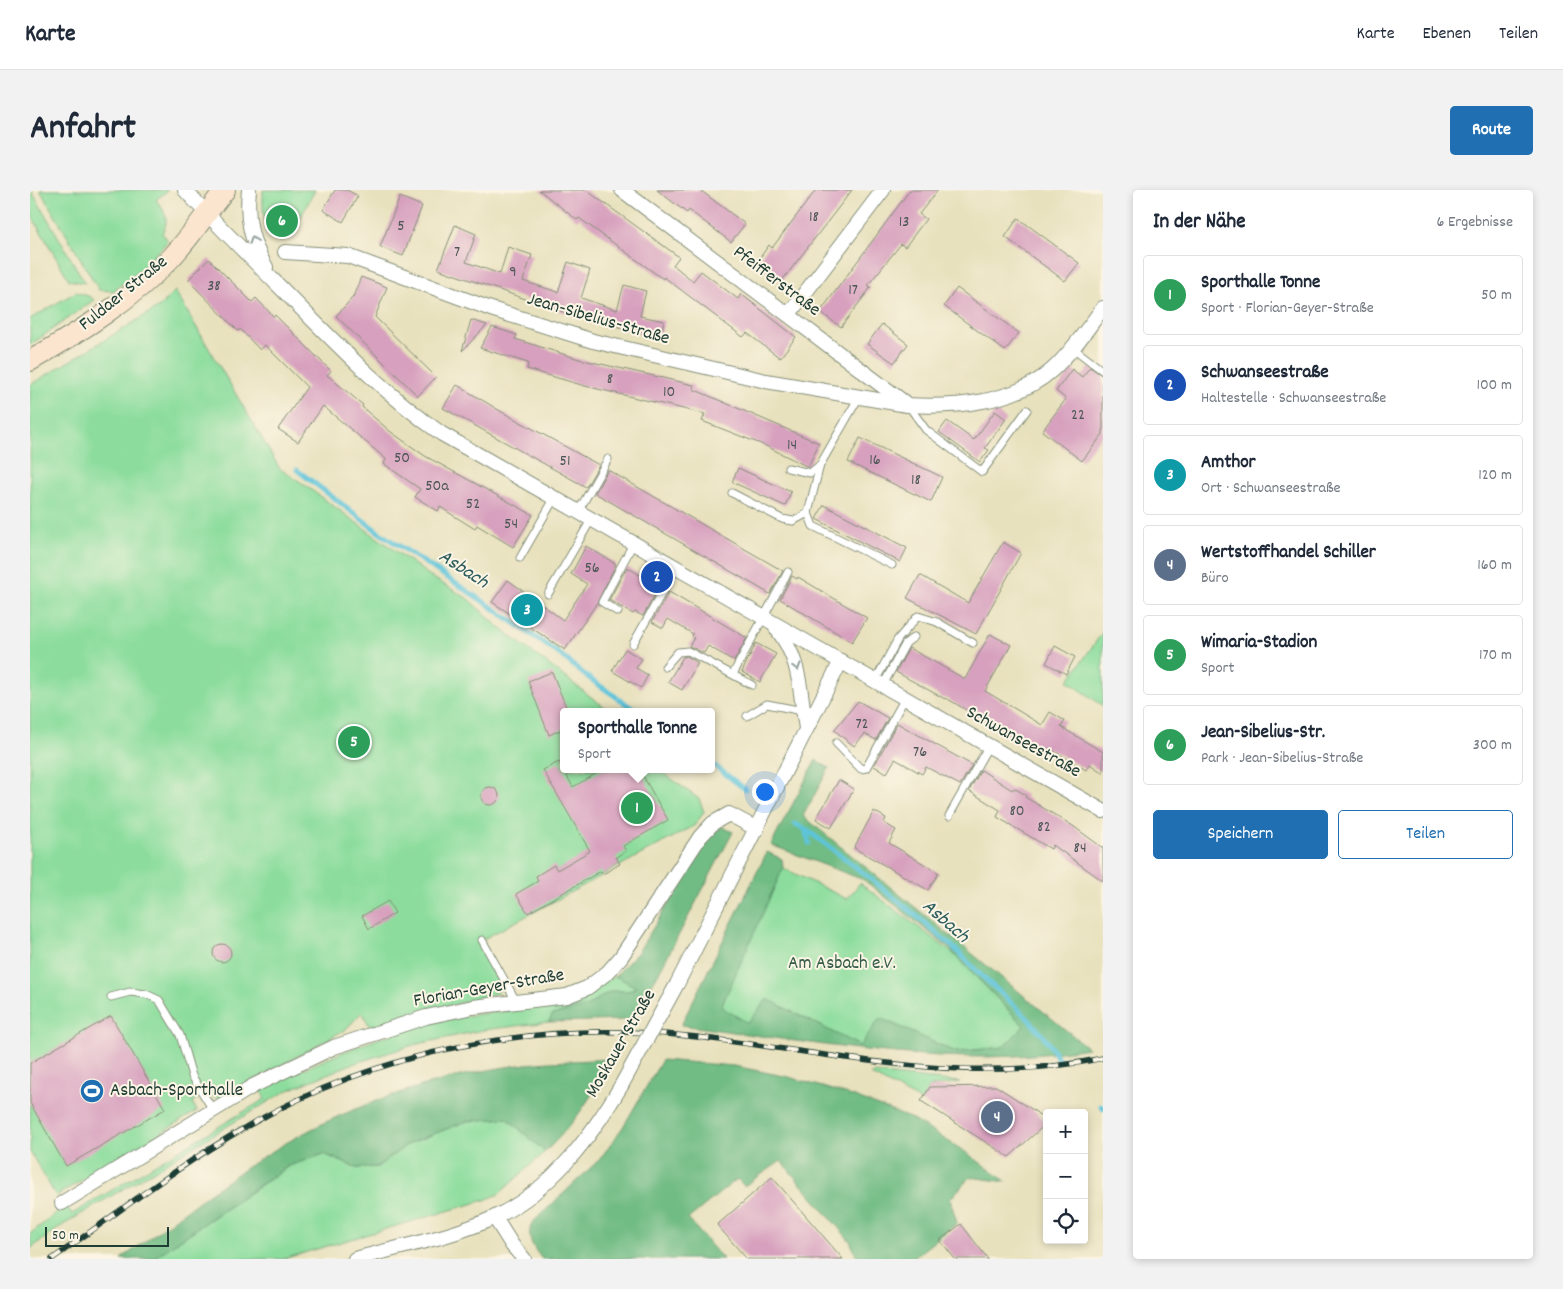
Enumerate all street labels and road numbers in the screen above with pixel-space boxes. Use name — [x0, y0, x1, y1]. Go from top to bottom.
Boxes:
street label: Pfeifferstraße — [726, 240, 826, 324]
street label: Fuldaer Straße — [74, 250, 174, 338]
street label: Jean-Sibelius-Straße — [523, 287, 673, 353]
street label: Schwanseestraße — [961, 700, 1085, 786]
street label: Florian-Geyer-Straße — [412, 962, 566, 1016]
street label: Moskauer Straße — [580, 985, 664, 1103]

